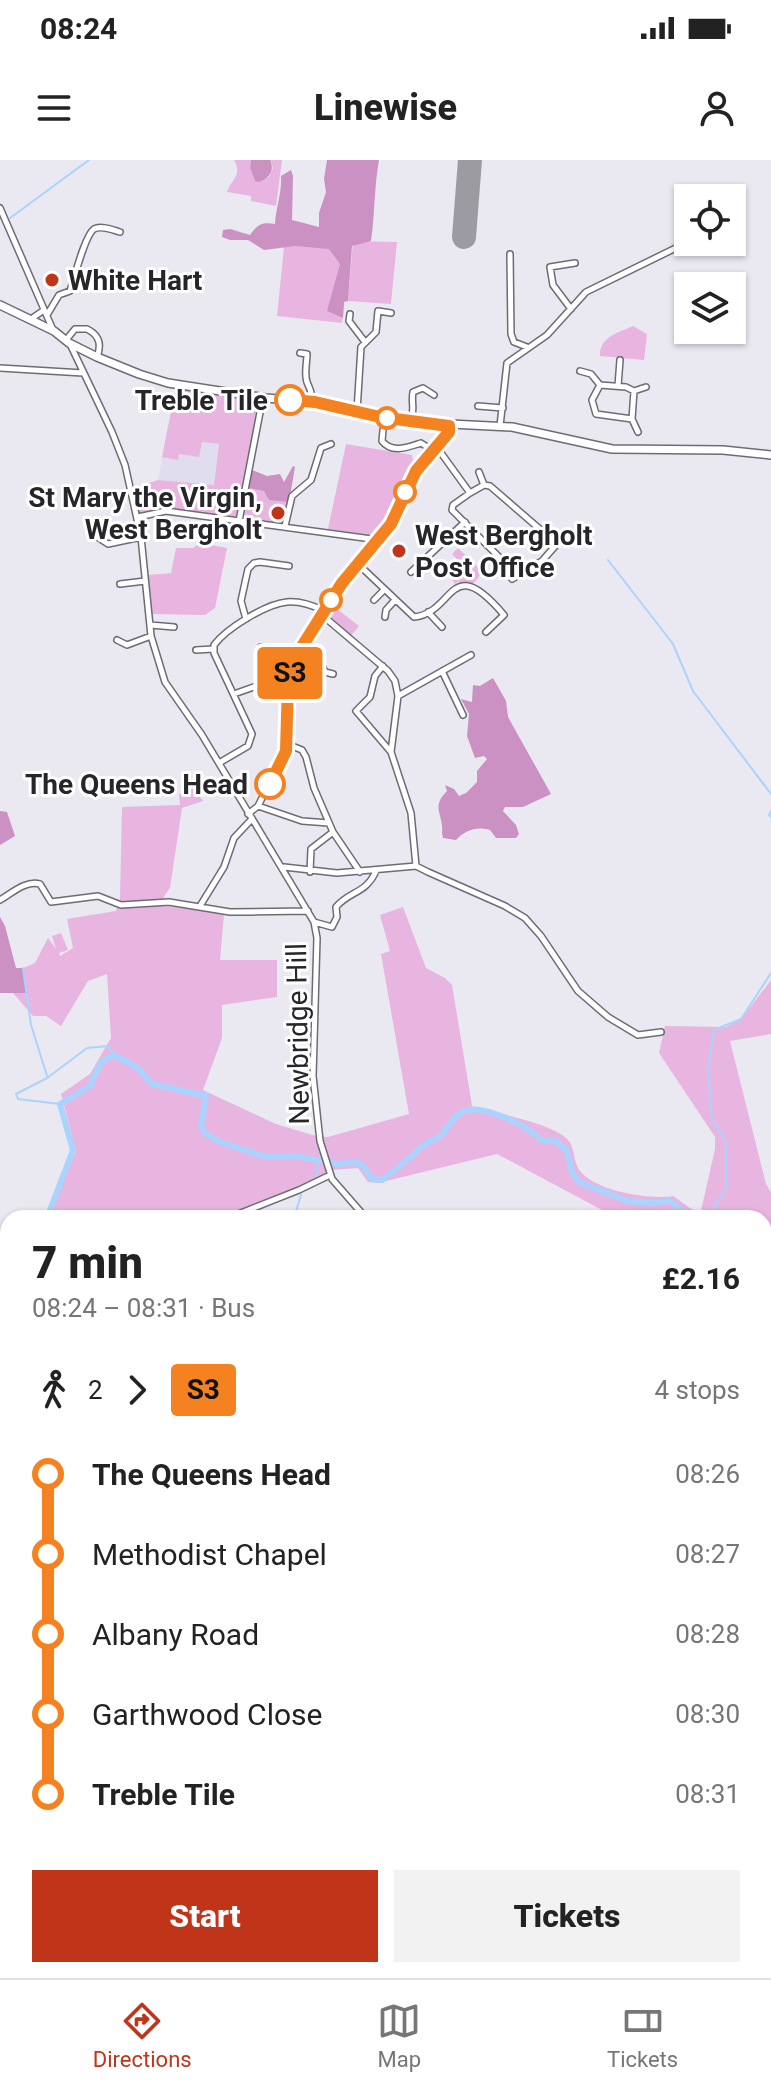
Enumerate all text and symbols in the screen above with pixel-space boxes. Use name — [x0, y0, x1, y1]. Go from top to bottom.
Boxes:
text: 08:24 — [40, 11, 117, 46]
icon: menu — [32, 86, 76, 130]
icon: person — [695, 86, 739, 130]
text: Linewise — [314, 87, 457, 129]
map controls — [674, 184, 746, 344]
button: locate — [674, 184, 746, 256]
place label: White Hart — [68, 264, 202, 297]
marker: White Hart — [43, 271, 61, 289]
button: layers — [674, 272, 746, 344]
place label: Treble Tile — [135, 384, 268, 417]
marker: Treble Tile — [275, 385, 305, 415]
unlabelled marker — [376, 407, 398, 429]
place label: St Mary the Virgin, West Bergholt — [28, 481, 262, 546]
unlabelled marker — [394, 481, 416, 503]
marker: St Mary the Virgin, West Bergholt — [269, 504, 287, 522]
place label: West Bergholt Post Office — [415, 519, 592, 584]
marker: West Bergholt Post Office — [390, 542, 408, 560]
unlabelled marker — [320, 589, 342, 611]
line badge: S3 — [254, 647, 326, 699]
text: S3 — [273, 656, 307, 689]
place label: The Queens Head — [25, 768, 248, 801]
marker: The Queens Head — [255, 769, 285, 799]
street label: Newbridge Hill — [280, 943, 316, 1125]
text: 7 min — [32, 1237, 143, 1289]
text: £2.16 — [662, 1261, 740, 1296]
text: 08:24 – 08:31 · Bus — [32, 1293, 255, 1323]
icon: walk — [32, 1368, 76, 1412]
icon: forward — [115, 1368, 159, 1412]
text: S3 — [187, 1373, 220, 1406]
text: 2 — [88, 1375, 103, 1405]
text: 4 stops — [654, 1375, 740, 1405]
text: The Queens Head — [92, 1457, 331, 1492]
text: 08:26 — [675, 1459, 740, 1489]
text: Methodist Chapel — [92, 1537, 327, 1572]
text: 08:27 — [675, 1539, 740, 1569]
text: Albany Road — [92, 1617, 259, 1652]
text: 08:28 — [675, 1619, 740, 1649]
text: Garthwood Close — [92, 1697, 322, 1732]
text: 08:30 — [675, 1699, 740, 1729]
text: Treble Tile — [92, 1777, 235, 1812]
text: 08:31 — [675, 1779, 740, 1809]
button: Start — [32, 1870, 378, 1962]
button: Tickets — [394, 1870, 740, 1962]
tab: Directions — [93, 1999, 192, 2072]
tab: Map — [377, 1999, 421, 2072]
tab: Tickets — [607, 1999, 678, 2072]

